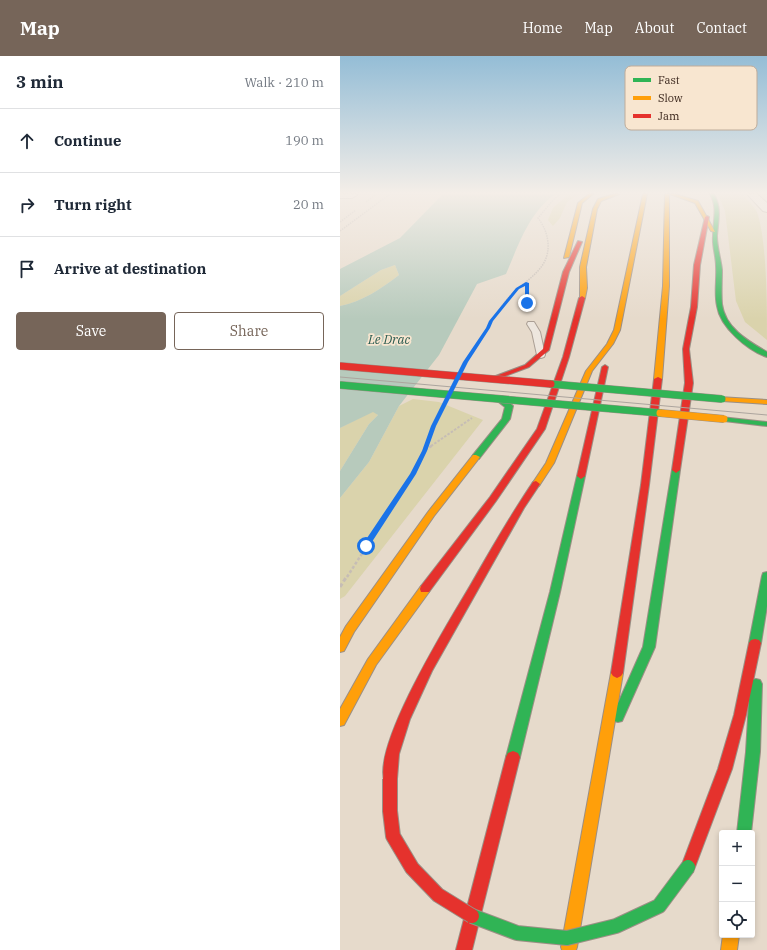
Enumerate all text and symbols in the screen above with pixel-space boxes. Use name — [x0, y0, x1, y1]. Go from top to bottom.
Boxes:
text: Map — [20, 16, 60, 40]
text: Home — [523, 19, 562, 37]
text: Map — [584, 19, 613, 37]
text: About — [635, 19, 674, 37]
text: Contact — [696, 19, 747, 37]
legend — [625, 66, 757, 130]
text: 3 min — [16, 71, 64, 93]
text: Fast — [658, 73, 680, 87]
text: Walk · 210 m — [245, 74, 324, 91]
text: Slow — [658, 91, 683, 105]
text: Jam — [658, 109, 680, 123]
icon: ahead — [16, 130, 38, 152]
text: Continue — [54, 131, 121, 150]
text: 190 m — [285, 132, 324, 149]
icon: right — [16, 194, 38, 216]
text: Turn right — [54, 195, 132, 214]
text: 20 m — [293, 196, 324, 213]
icon: arrive — [16, 258, 38, 280]
text: Arrive at destination — [54, 259, 206, 278]
route end — [518, 294, 536, 312]
button: Save — [16, 312, 166, 350]
button: Share — [174, 312, 324, 350]
water label: Le Drac — [367, 331, 411, 348]
route start — [357, 537, 375, 555]
map controls — [719, 830, 755, 938]
button: + — [719, 830, 755, 866]
button: − — [719, 866, 755, 902]
button: locate — [719, 902, 755, 938]

